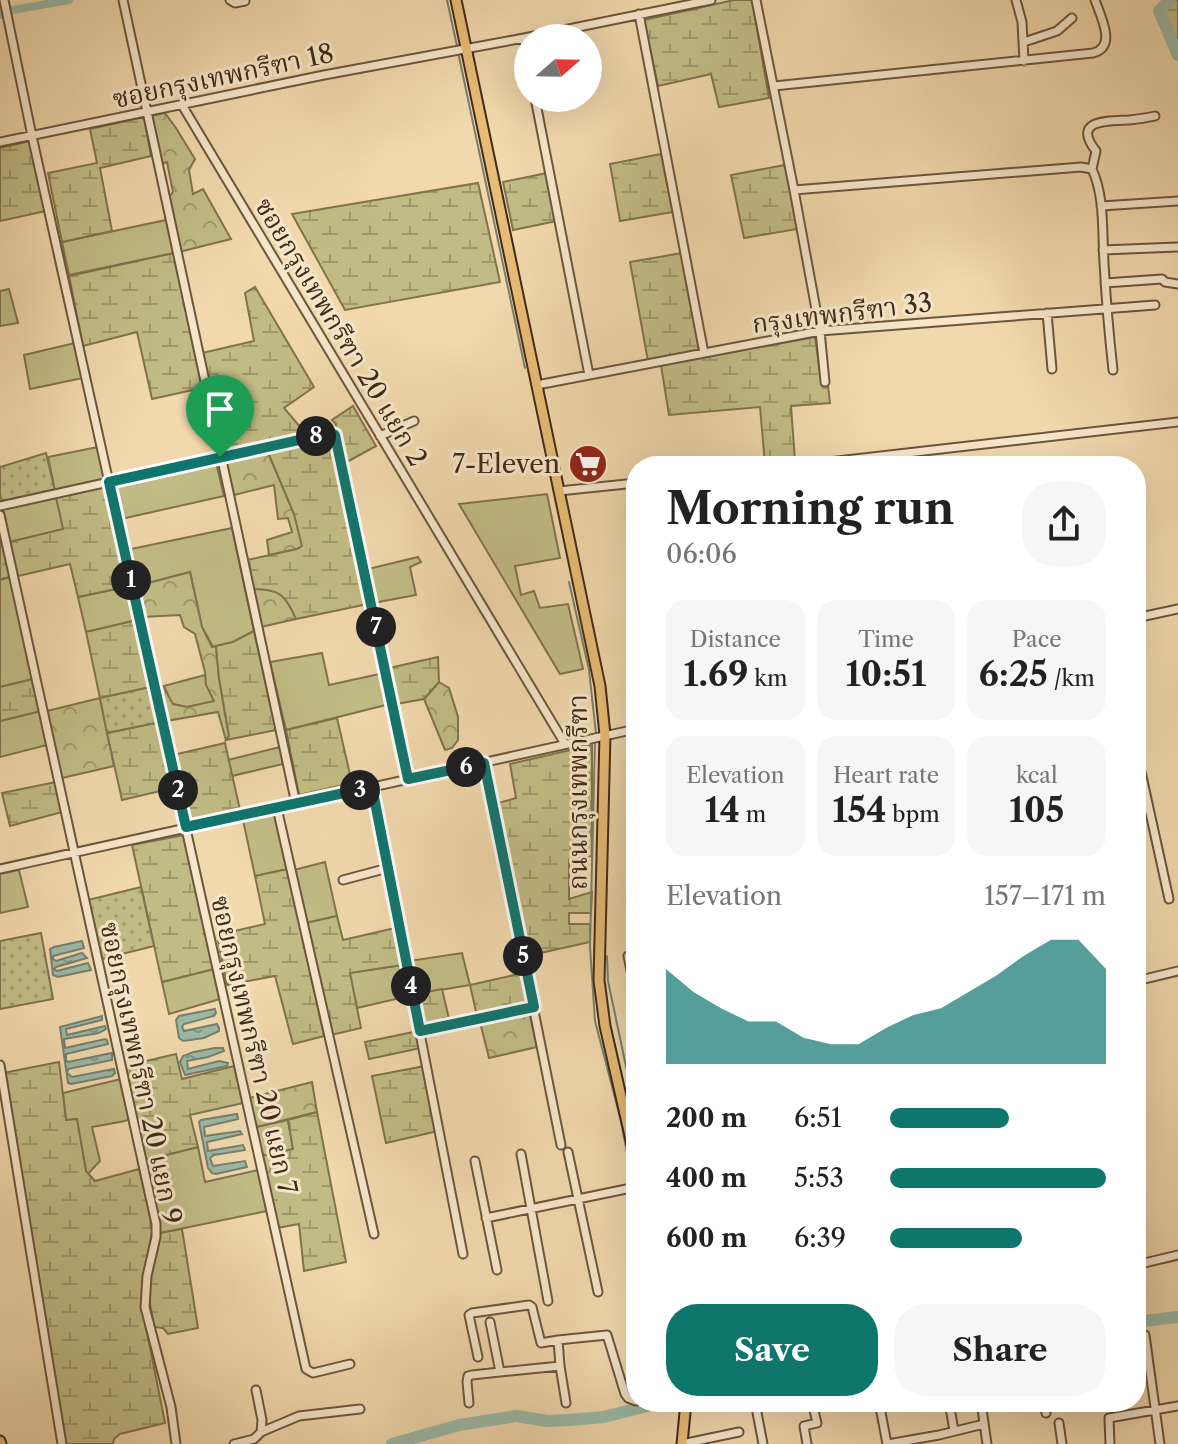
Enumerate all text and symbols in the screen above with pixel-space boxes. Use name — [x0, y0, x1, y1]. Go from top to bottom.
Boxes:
north arrow — [514, 24, 602, 112]
map controls — [514, 24, 602, 112]
street label: ซอยกรุงเทพกรีฑา 18 — [109, 37, 337, 117]
street label: ซอยกรุงเทพกรีฑา 20 แยก 2 — [246, 192, 434, 473]
street label: กรุงเทพกรีฑา 33 — [750, 286, 934, 342]
pin — [186, 375, 254, 457]
icon: arrive — [198, 387, 242, 431]
pin: 8 — [296, 416, 336, 456]
text: 8 — [309, 422, 323, 449]
supermarket icon: 7-Eleven — [567, 443, 609, 485]
place label: 7-Eleven — [452, 448, 560, 480]
text: Morning run — [666, 481, 955, 535]
button: share — [1022, 482, 1106, 566]
text: 06:06 — [666, 538, 737, 570]
pin: 1 — [111, 560, 151, 600]
text: 1 — [126, 566, 136, 593]
pin: 7 — [356, 607, 396, 647]
text: 7 — [370, 613, 382, 640]
text: Distance — [690, 626, 781, 653]
text: Time — [858, 626, 914, 653]
text: Pace — [1012, 626, 1062, 653]
text: 1.69 — [683, 653, 748, 695]
text: 10:51 — [846, 653, 926, 695]
text: 6:25 — [979, 653, 1048, 695]
text: km — [748, 665, 788, 692]
text: /km — [1048, 665, 1095, 692]
street label: ถนนกรุงเทพกรีฑา — [562, 694, 596, 890]
pin: 6 — [446, 747, 486, 787]
text: 6 — [459, 753, 473, 780]
text: Elevation — [686, 762, 784, 789]
text: Heart rate — [833, 762, 939, 789]
text: kcal — [1016, 762, 1057, 789]
pin: 2 — [158, 770, 198, 810]
pin: 3 — [340, 770, 380, 810]
text: 2 — [172, 776, 185, 803]
text: 3 — [354, 776, 366, 803]
text: 14 — [704, 789, 740, 831]
text: 154 — [832, 789, 887, 831]
text: 105 — [1009, 789, 1064, 831]
text: m — [740, 801, 766, 828]
text: bpm — [887, 801, 940, 828]
text: Elevation — [666, 880, 782, 912]
text: 157–171 m — [984, 880, 1106, 912]
street label: ซอยกรุงเทพกรีฑา 20 แยก 7 — [202, 893, 304, 1198]
street label: ซอยกรุงเทพกรีฑา 20 แยก 9 — [91, 919, 189, 1227]
pin: 5 — [503, 936, 543, 976]
text: 5 — [517, 942, 529, 969]
pin: 4 — [391, 966, 431, 1006]
text: 4 — [404, 972, 418, 999]
text: 200 m — [666, 1102, 747, 1134]
text: 6:51 — [794, 1102, 842, 1134]
text: 400 m — [666, 1162, 747, 1194]
text: 5:53 — [794, 1162, 844, 1194]
text: 600 m — [666, 1222, 747, 1254]
text: 6:39 — [794, 1222, 846, 1254]
button: Save — [666, 1304, 878, 1396]
button: Share — [894, 1304, 1106, 1396]

